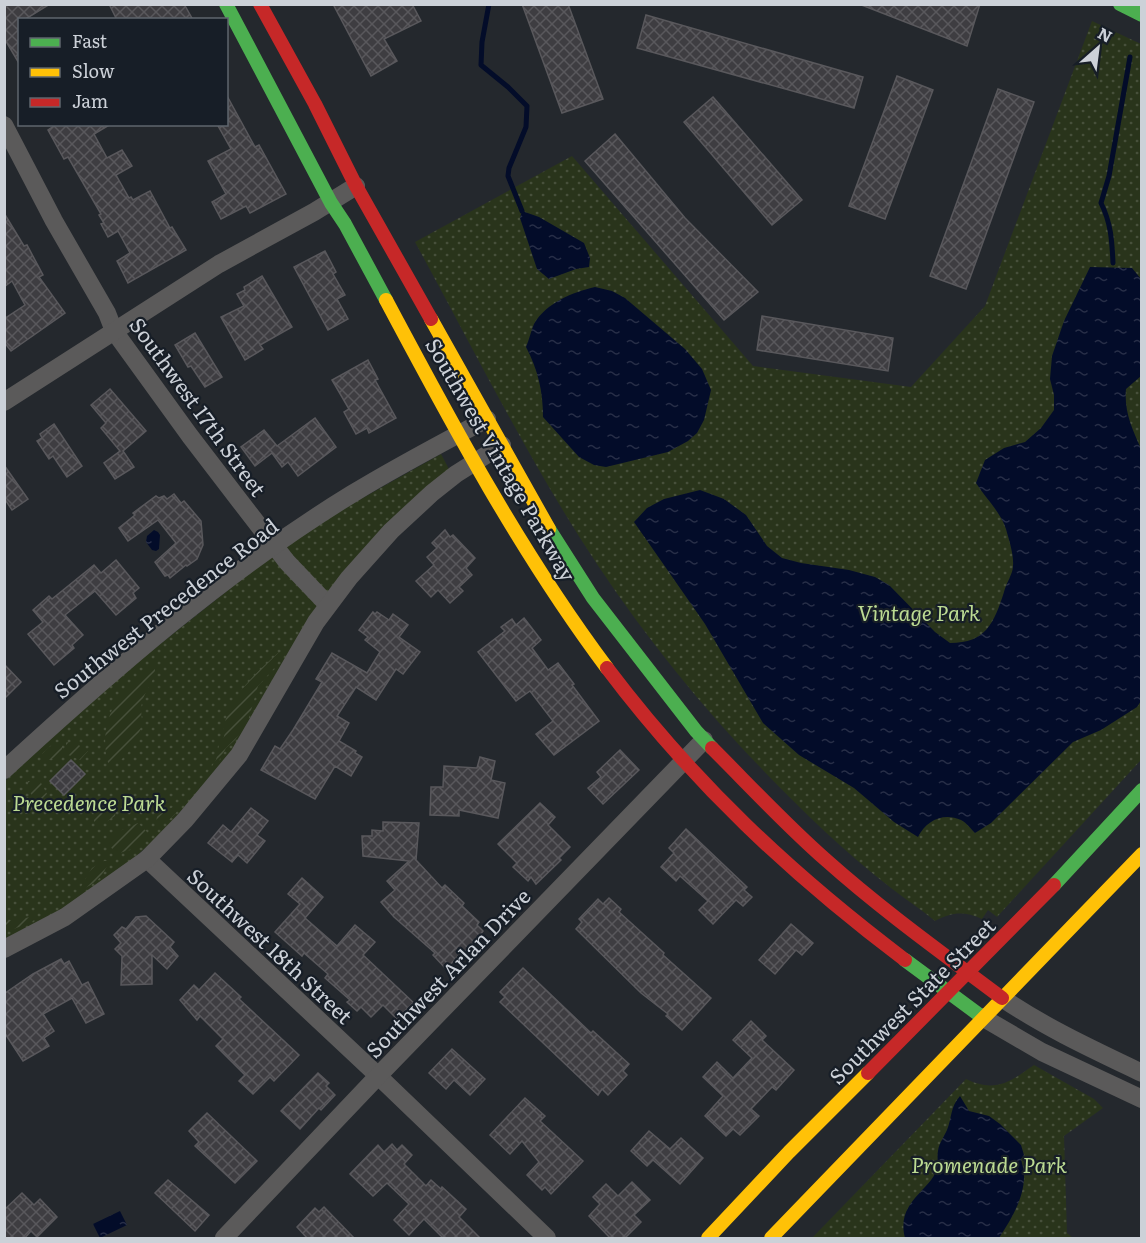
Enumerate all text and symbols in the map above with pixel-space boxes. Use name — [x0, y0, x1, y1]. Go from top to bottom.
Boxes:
legend — [18, 18, 228, 126]
north arrow — [1068, 18, 1128, 78]
text: N — [1094, 20, 1117, 48]
text: Fast — [72, 27, 108, 54]
text: Slow — [72, 57, 115, 84]
text: Jam — [72, 87, 108, 114]
street label: Southwest 17th Street — [123, 310, 275, 502]
street label: Southwest Vintage Parkway — [419, 331, 585, 587]
street label: Southwest Precedence Road — [46, 509, 284, 705]
park label: Vintage Park — [858, 596, 981, 627]
park label: Precedence Park — [12, 786, 166, 817]
street label: Southwest 18th Street — [181, 860, 361, 1030]
street label: Southwest Arlan Drive — [358, 880, 536, 1064]
street label: Southwest State Street — [821, 909, 1002, 1090]
park label: Promenade Park — [911, 1148, 1067, 1179]

